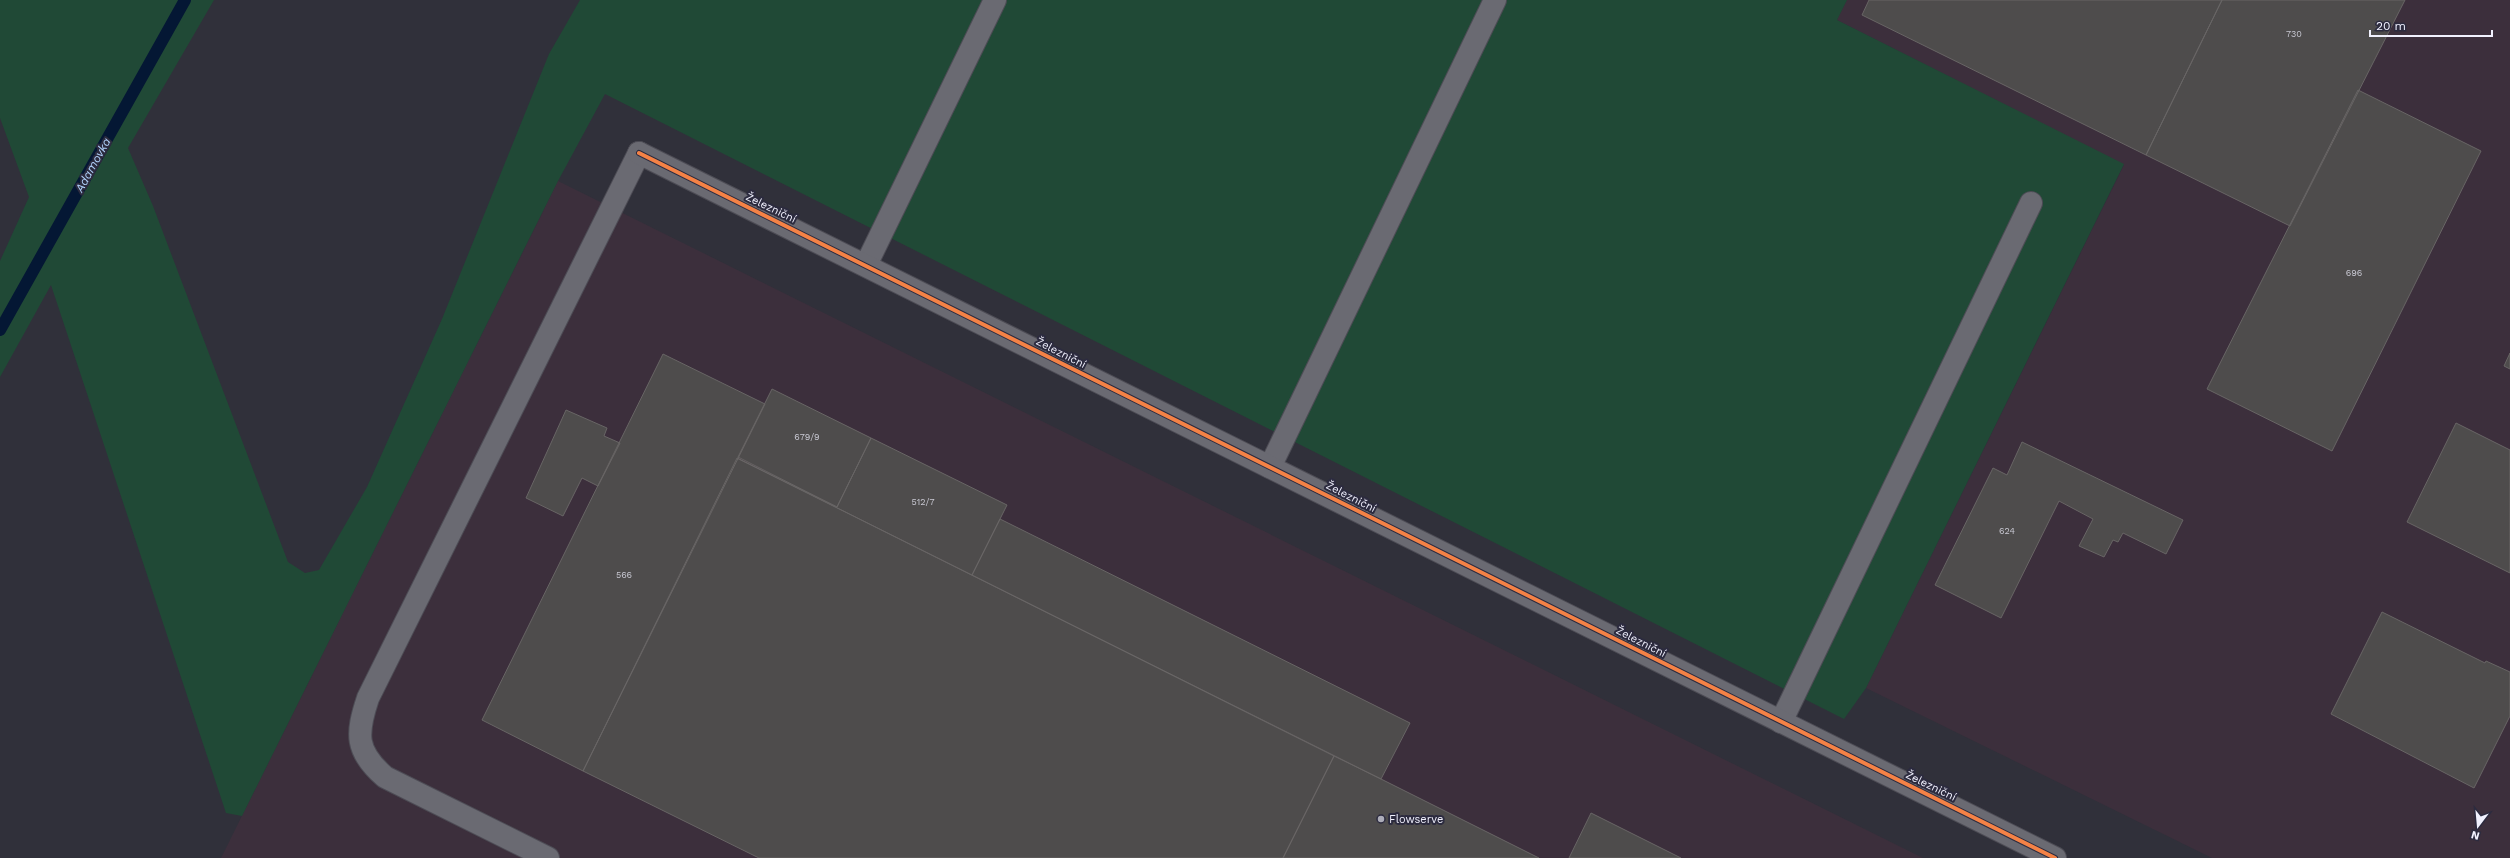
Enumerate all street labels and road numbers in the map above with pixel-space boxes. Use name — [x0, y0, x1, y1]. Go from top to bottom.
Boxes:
street label: Železniční — [744, 189, 799, 226]
street label: Železniční — [1034, 334, 1089, 371]
street label: Železniční — [1324, 478, 1379, 515]
street label: Železniční — [1614, 623, 1669, 660]
street label: Železniční — [1904, 767, 1959, 804]

